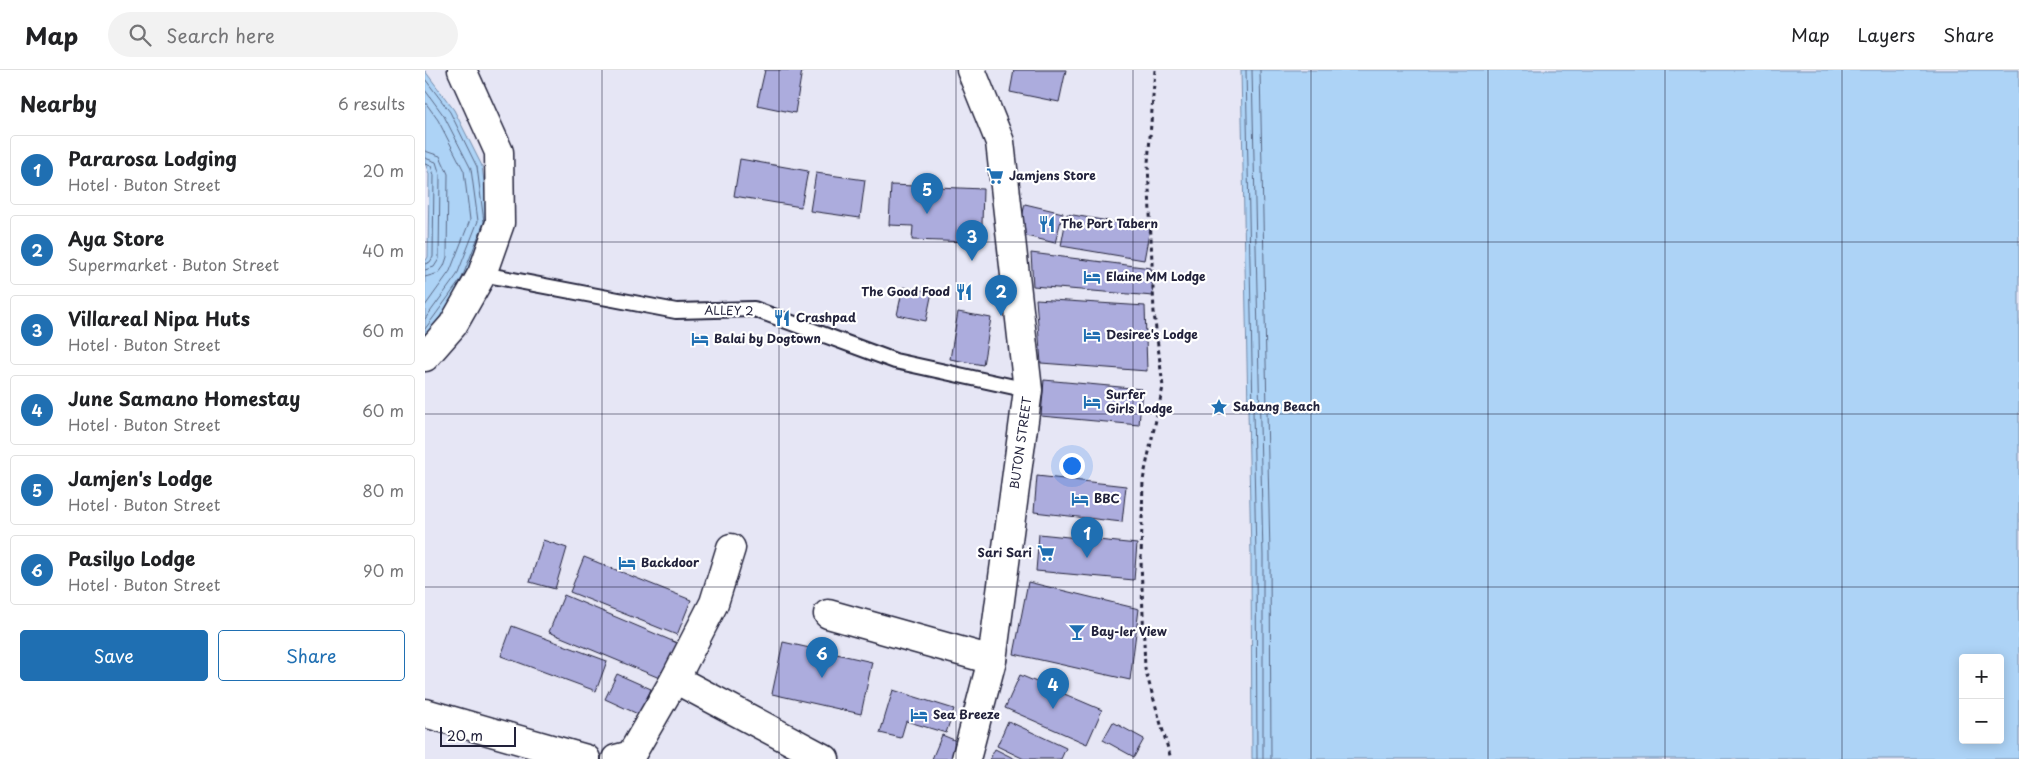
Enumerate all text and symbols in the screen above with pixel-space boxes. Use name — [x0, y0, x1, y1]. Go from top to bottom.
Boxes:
search box — [108, 12, 458, 57]
text: Map — [25, 17, 78, 53]
icon: search — [126, 21, 154, 49]
text: Search here — [166, 21, 275, 49]
text: Map — [1791, 21, 1830, 48]
text: Layers — [1858, 21, 1915, 48]
text: Share — [1943, 21, 1994, 48]
text: Nearby — [20, 87, 97, 119]
text: 6 results — [338, 91, 405, 115]
text: Pararosa Lodging — [68, 144, 237, 172]
text: 1 — [33, 158, 41, 182]
text: 20 m — [363, 158, 404, 182]
supermarket icon: Jamjens Store — [985, 166, 1005, 186]
place label: Jamjens Store — [1009, 166, 1096, 184]
text: Hotel · Buton Street — [68, 172, 220, 196]
pin: 5 — [911, 173, 943, 214]
restaurant icon: The Port Tabern — [1037, 214, 1057, 234]
place label: The Port Tabern — [1061, 214, 1158, 232]
pin: 3 — [956, 220, 988, 261]
text: Aya Store — [68, 224, 164, 252]
text: 2 — [31, 238, 43, 262]
text: 40 m — [362, 238, 404, 262]
text: Supermarket · Buton Street — [68, 252, 279, 276]
hotel icon: Elaine MM Lodge — [1082, 267, 1102, 287]
place label: Elaine MM Lodge — [1106, 267, 1206, 285]
pin: 2 — [985, 275, 1017, 316]
place label: The Good Food — [861, 282, 951, 300]
restaurant icon: The Good Food — [954, 282, 974, 302]
street label: ALLEY 2 — [704, 301, 754, 319]
text: Villareal Nipa Huts — [68, 304, 250, 332]
restaurant icon: Crashpad — [772, 308, 792, 328]
place label: Crashpad — [796, 308, 856, 326]
text: 3 — [32, 318, 42, 342]
text: 60 m — [362, 318, 404, 342]
hotel icon: Desiree's Lodge — [1082, 325, 1102, 345]
place label: Desiree's Lodge — [1106, 325, 1198, 343]
hotel icon: Balai by Dogtown — [690, 329, 710, 349]
place label: Balai by Dogtown — [714, 329, 821, 347]
text: Hotel · Buton Street — [68, 332, 220, 356]
text: June Samano Homestay — [68, 384, 300, 412]
place label: Surfer Girls Lodge — [1106, 385, 1173, 417]
hotel icon: Surfer Girls Lodge — [1082, 392, 1102, 412]
street label: BUTON STREET — [1005, 394, 1036, 490]
place icon: Sabang Beach — [1209, 397, 1229, 417]
place label: Sabang Beach — [1233, 397, 1320, 415]
text: 4 — [32, 398, 42, 422]
text: 60 m — [362, 398, 404, 422]
text: Hotel · Buton Street — [68, 412, 220, 436]
your location — [1059, 453, 1085, 479]
text: Jamjen's Lodge — [68, 464, 213, 492]
text: 5 — [32, 478, 42, 502]
text: 80 m — [362, 478, 404, 502]
hotel icon: BBC — [1070, 489, 1090, 509]
place label: BBC — [1094, 489, 1120, 507]
text: Hotel · Buton Street — [68, 492, 220, 516]
pin: 1 — [1071, 517, 1103, 558]
place label: Sari Sari — [978, 543, 1032, 561]
supermarket icon: Sari Sari — [1036, 543, 1056, 563]
text: Pasilyo Lodge — [68, 544, 195, 572]
hotel icon: Backdoor — [617, 553, 637, 573]
place label: Backdoor — [641, 553, 700, 571]
text: 6 — [31, 558, 43, 582]
text: 90 m — [363, 558, 404, 582]
text: Hotel · Buton Street — [68, 572, 220, 596]
bar icon: Bay-ler View — [1067, 622, 1087, 642]
place label: Bay-ler View — [1091, 622, 1167, 640]
button: Save — [20, 630, 208, 681]
button: Share — [218, 630, 405, 681]
pin: 6 — [806, 637, 838, 678]
map controls — [1959, 654, 2004, 744]
button: + — [1959, 654, 2004, 699]
pin: 4 — [1037, 668, 1069, 709]
button: − — [1959, 699, 2004, 744]
hotel icon: Sea Breeze — [909, 705, 929, 725]
place label: Sea Breeze — [933, 705, 1000, 723]
scale bar — [440, 724, 516, 747]
text: 20 m — [447, 725, 483, 746]

